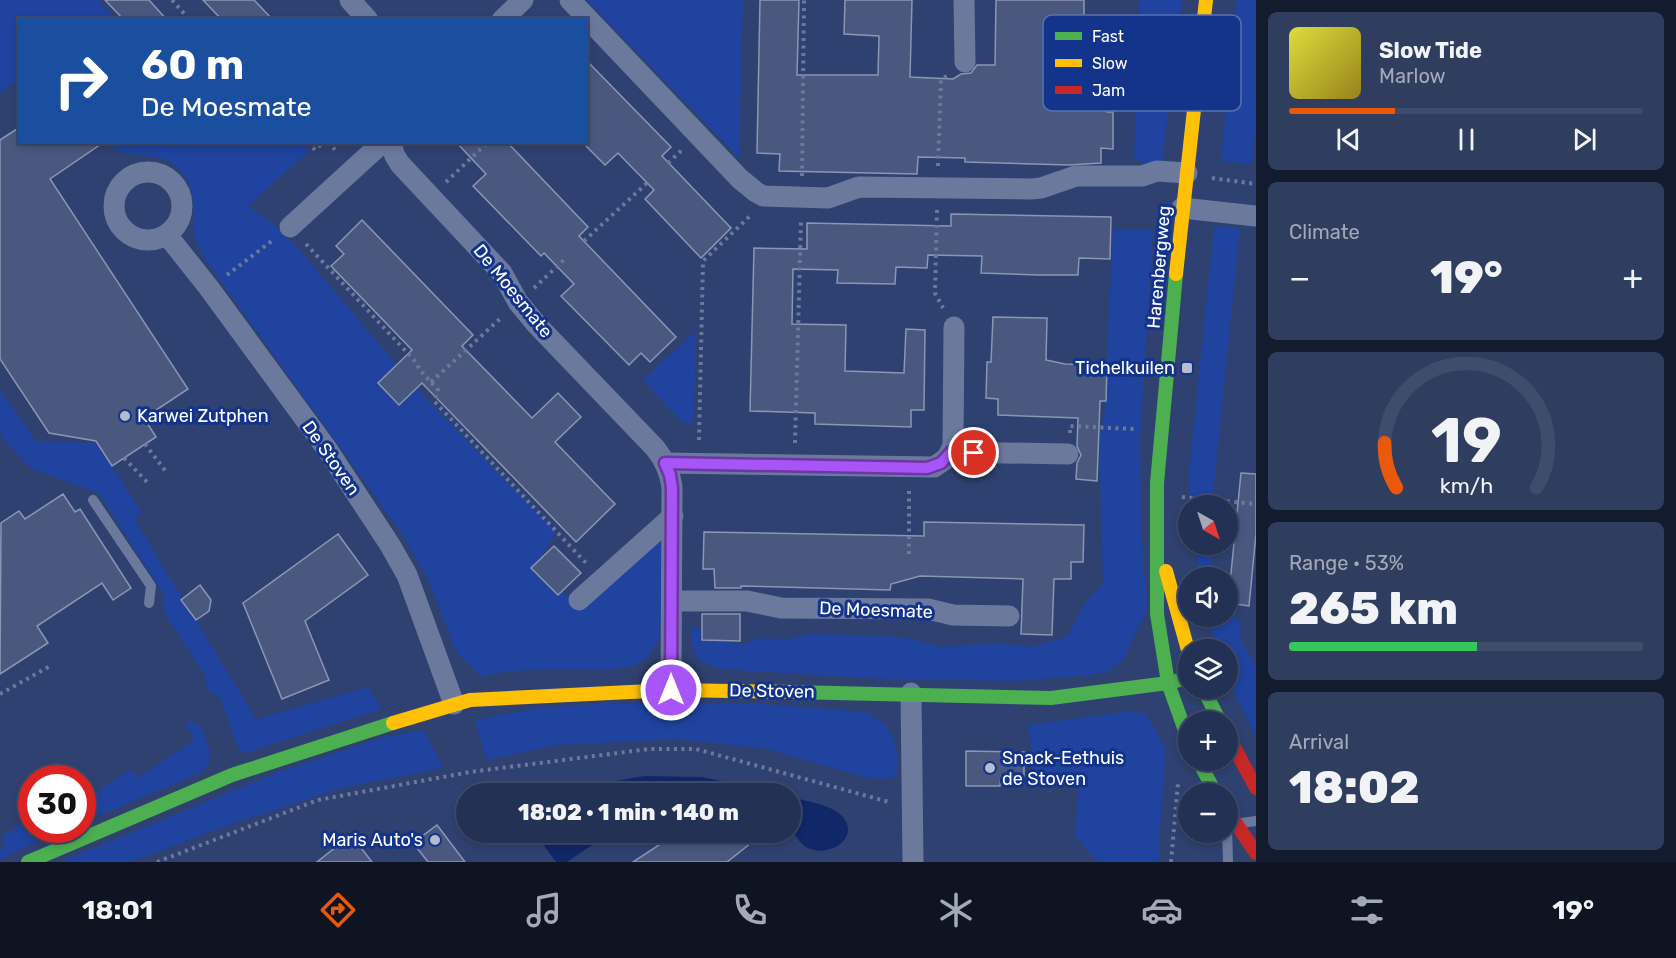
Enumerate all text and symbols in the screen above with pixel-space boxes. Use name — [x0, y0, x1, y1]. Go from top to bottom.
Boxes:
legend — [1043, 15, 1241, 111]
text: Fast — [1092, 27, 1124, 46]
text: Slow Tide — [1379, 37, 1482, 64]
text: 60 m — [141, 40, 244, 90]
icon: right — [42, 42, 120, 120]
text: Slow — [1092, 54, 1128, 73]
text: Marlow — [1379, 64, 1446, 88]
text: Jam — [1092, 81, 1125, 100]
text: De Moesmate — [141, 91, 312, 123]
icon: previous — [1332, 123, 1365, 156]
icon: pause — [1450, 123, 1483, 156]
icon: next — [1568, 123, 1601, 156]
street label: Harenbergweg — [1143, 204, 1175, 330]
text: Climate — [1289, 220, 1360, 244]
street label: De Moesmate — [469, 240, 557, 342]
text: 19° — [1430, 251, 1503, 304]
text: − — [1289, 258, 1310, 297]
text: + — [1622, 258, 1643, 297]
place label: Tichelkuilen — [1075, 357, 1175, 379]
marker: Tichelkuilen — [1180, 361, 1194, 375]
text: 19 — [1430, 404, 1502, 478]
place label: Karwei Zutphen — [137, 405, 269, 427]
marker: Karwei Zutphen — [118, 409, 132, 423]
street label: De Stoven — [297, 417, 365, 499]
pin — [948, 427, 999, 478]
icon: arrive — [957, 436, 990, 469]
text: km/h — [1439, 473, 1493, 498]
north arrow — [1178, 495, 1238, 555]
map controls — [1178, 495, 1238, 843]
text: Range · 53% — [1289, 551, 1404, 575]
button: sound — [1178, 567, 1238, 627]
text: 265 km — [1289, 582, 1458, 635]
street label: De Moesmate — [819, 597, 933, 623]
button: layers — [1178, 639, 1238, 699]
position arrow — [639, 658, 703, 722]
street label: De Stoven — [729, 679, 815, 703]
button: + — [1178, 711, 1238, 771]
text: Arrival — [1289, 730, 1349, 754]
place label: Snack-Eethuis de Stoven — [1002, 747, 1124, 790]
marker: Snack-Eethuis de Stoven — [983, 761, 997, 775]
text: 18:02 — [1289, 761, 1420, 814]
speed limit sign: 30 — [18, 765, 96, 843]
button: − — [1178, 783, 1238, 843]
text: 18:02 · 1 min · 140 m — [518, 799, 739, 826]
place label: Maris Auto's — [322, 829, 423, 851]
marker: Maris Auto's — [428, 833, 442, 847]
icon: directions — [317, 889, 359, 931]
icon: music — [523, 889, 565, 931]
icon: phone — [729, 889, 771, 931]
icon: climate — [935, 889, 977, 931]
icon: car — [1141, 889, 1183, 931]
icon: filters — [1346, 889, 1388, 931]
text: 18:01 — [82, 894, 153, 926]
text: 19° — [1552, 894, 1594, 926]

